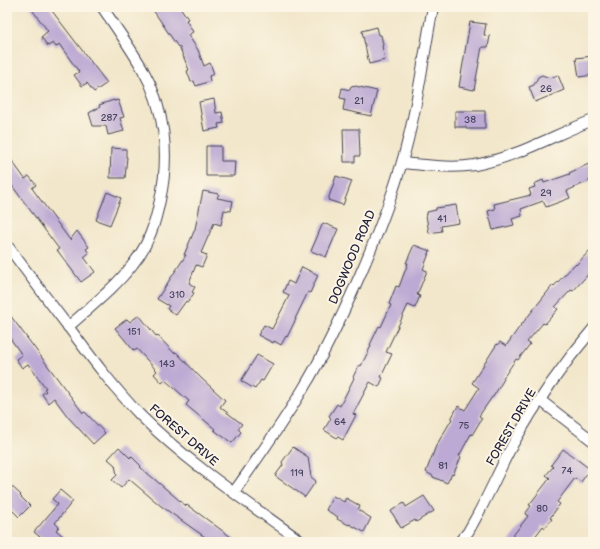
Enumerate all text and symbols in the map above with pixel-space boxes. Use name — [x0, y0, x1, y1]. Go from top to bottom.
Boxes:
house number: 26 — [540, 83, 552, 95]
house number: 21 — [354, 95, 364, 107]
house number: 287 — [101, 112, 117, 124]
house number: 38 — [464, 114, 476, 126]
house number: 29 — [540, 187, 552, 199]
street label: DOGWOOD ROAD — [326, 208, 379, 306]
house number: 41 — [437, 213, 447, 225]
house number: 310 — [169, 289, 185, 301]
house number: 151 — [127, 326, 141, 338]
house number: 143 — [159, 358, 175, 370]
street label: FOREST DRIVE — [483, 386, 540, 468]
street label: FOREST DRIVE — [146, 401, 221, 469]
house number: 64 — [334, 416, 346, 428]
house number: 75 — [459, 420, 470, 432]
house number: 81 — [438, 460, 448, 472]
house number: 74 — [561, 465, 573, 477]
house number: 119 — [290, 467, 304, 479]
house number: 80 — [536, 503, 548, 515]

